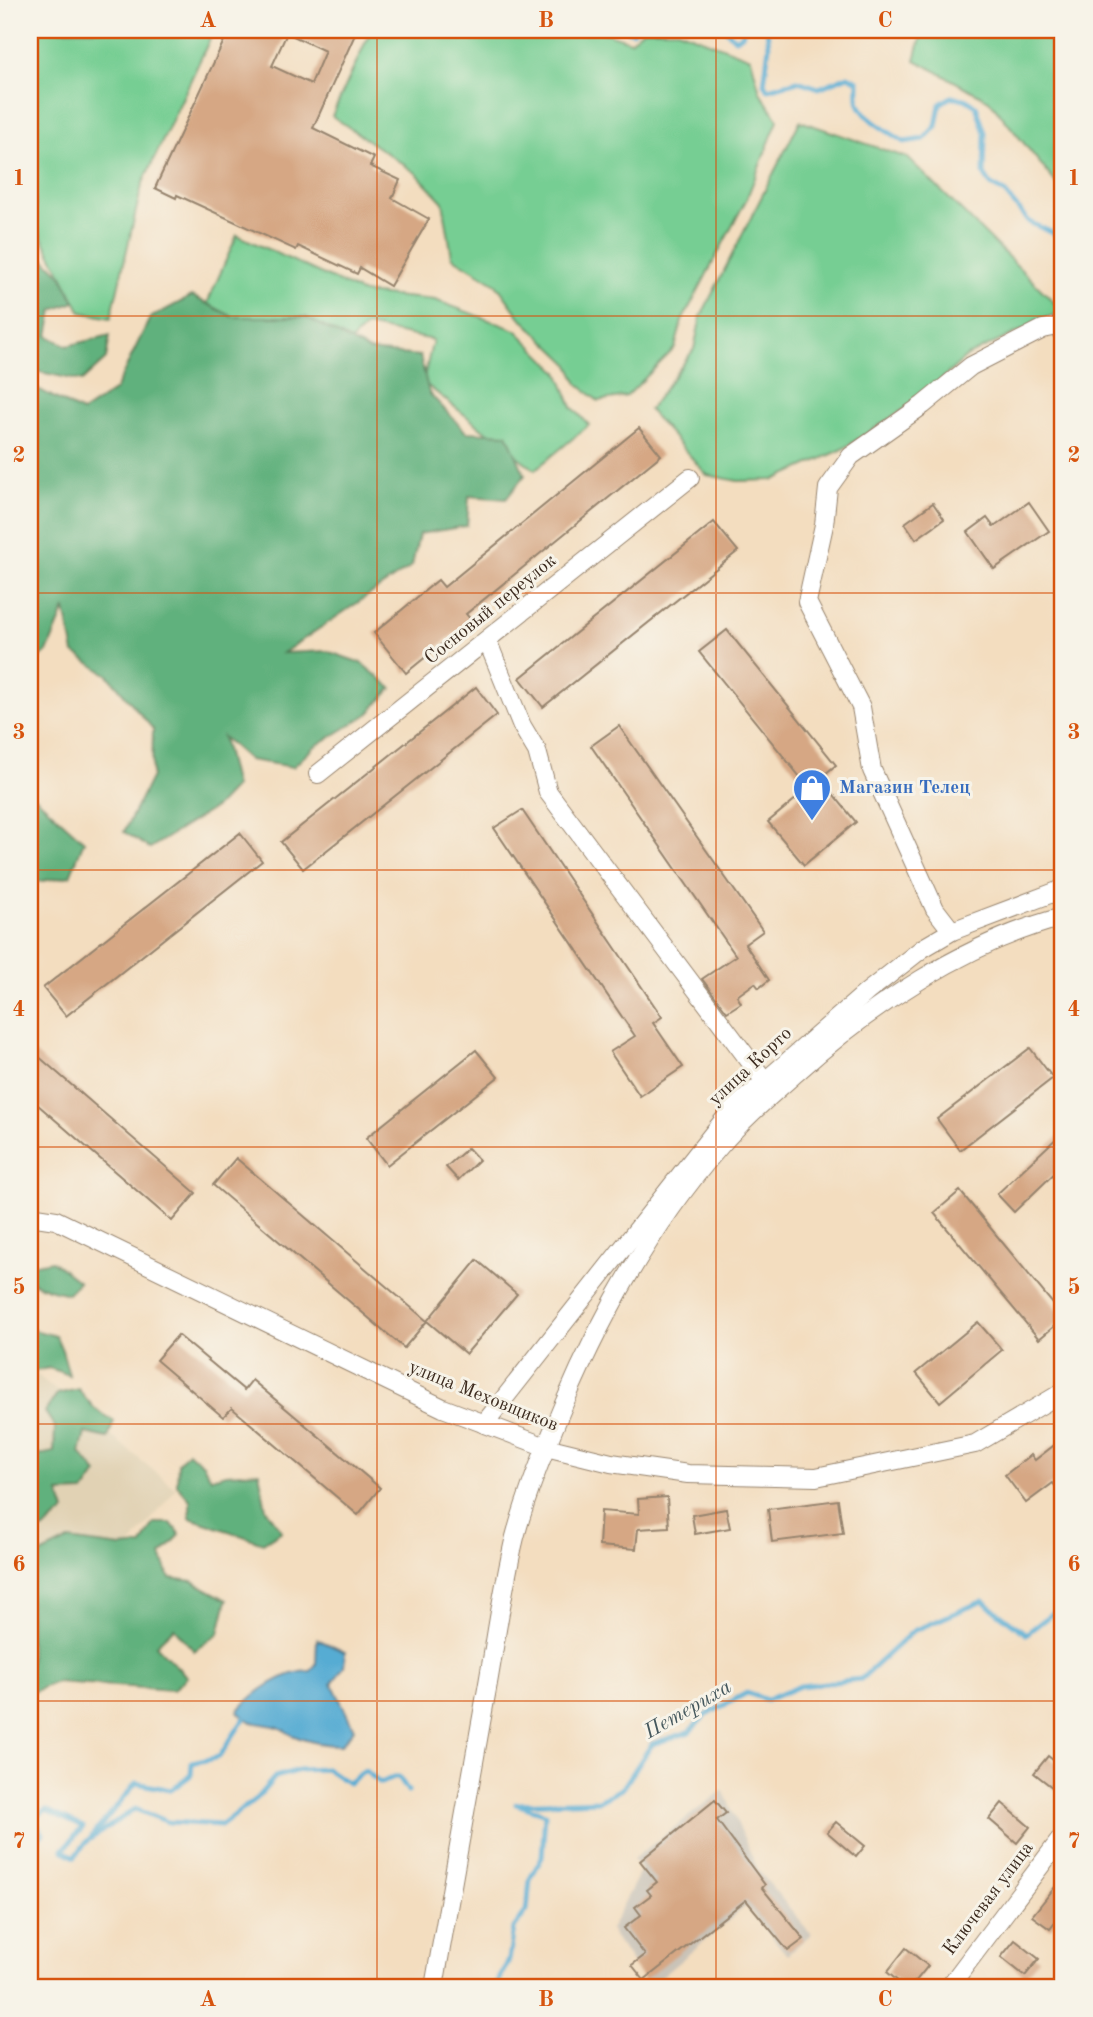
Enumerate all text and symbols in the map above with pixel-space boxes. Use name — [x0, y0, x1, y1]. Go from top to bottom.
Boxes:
text: A — [199, 9, 217, 32]
text: B — [538, 9, 554, 32]
text: C — [877, 9, 893, 32]
text: 1 — [12, 167, 26, 190]
text: 1 — [1067, 167, 1081, 190]
text: 2 — [12, 444, 26, 467]
text: 2 — [1067, 444, 1081, 467]
street label: Сосновый переулок — [422, 551, 561, 669]
text: 3 — [12, 721, 26, 744]
text: 3 — [1067, 721, 1081, 744]
shop icon: Магазин Телец — [791, 767, 833, 822]
place label: Магазин Телец — [839, 779, 970, 798]
text: 4 — [12, 998, 26, 1021]
text: 4 — [1067, 998, 1081, 1021]
street label: улица Корто — [706, 1024, 796, 1110]
text: 5 — [12, 1276, 26, 1299]
text: 5 — [1067, 1276, 1081, 1299]
street label: улица Меховщиков — [406, 1358, 560, 1436]
text: 6 — [12, 1553, 26, 1576]
text: 6 — [1067, 1553, 1081, 1576]
water label: Петериха — [640, 1677, 735, 1744]
text: 7 — [12, 1830, 26, 1853]
text: 7 — [1067, 1830, 1081, 1853]
street label: Ключевая улица — [940, 1838, 1038, 1959]
text: A — [199, 1988, 217, 2011]
text: B — [538, 1988, 554, 2011]
text: C — [877, 1988, 893, 2011]

